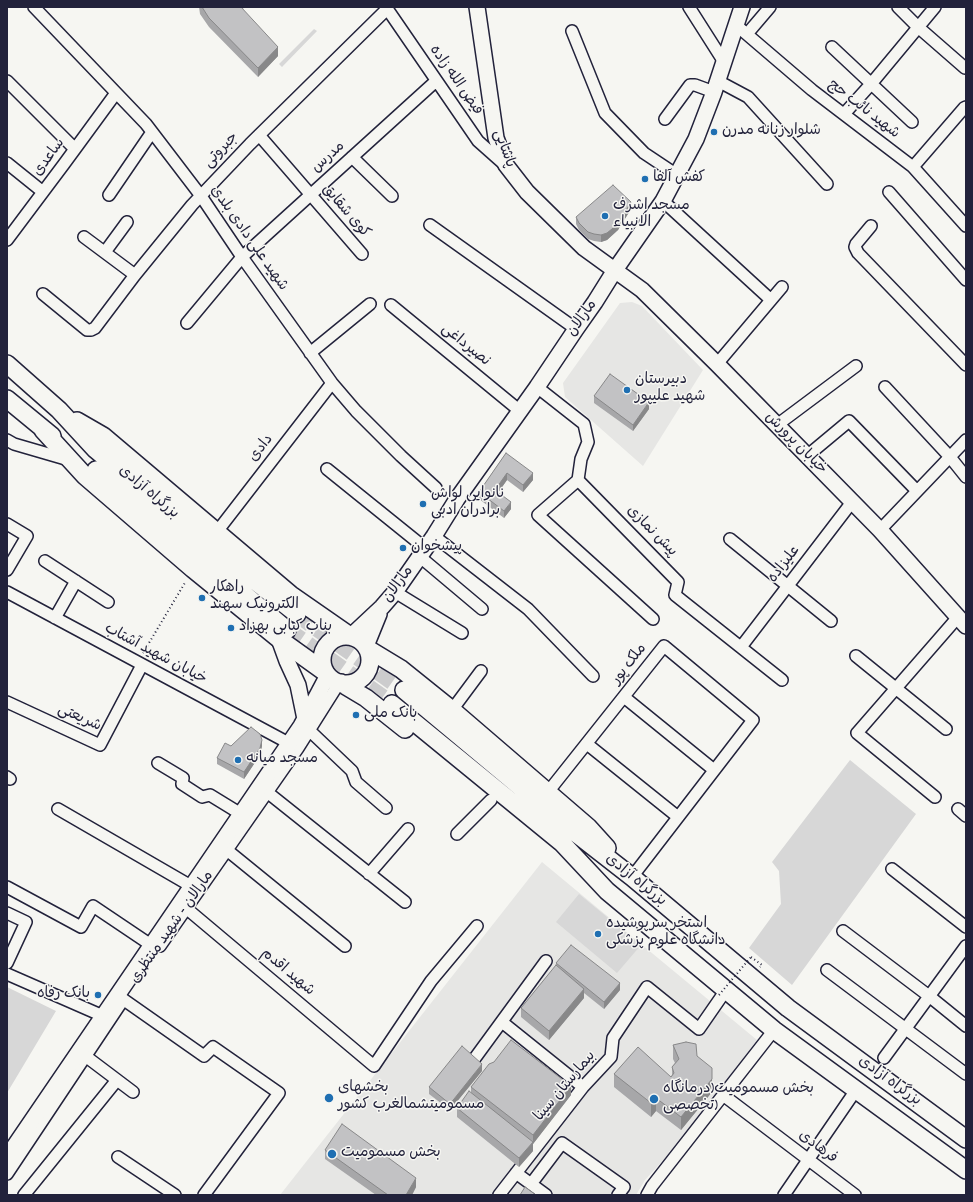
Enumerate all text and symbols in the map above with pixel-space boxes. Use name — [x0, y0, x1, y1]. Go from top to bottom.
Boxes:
street label: فیض الله زاده — [424, 43, 486, 119]
street label: شهید نائب حج — [824, 76, 902, 144]
place label: شلوار زنانه مدرن — [722, 123, 821, 141]
marker: شلوار زنانه مدرن — [709, 127, 719, 137]
street label: پاشایی — [488, 128, 518, 170]
street label: جبروتی — [201, 129, 243, 173]
street label: ساعدی — [30, 135, 70, 181]
street label: مدرس — [309, 138, 349, 178]
place label: کفش آلفا — [653, 170, 705, 188]
marker: کفش آلفا — [640, 174, 650, 184]
street label: کوی شقایق — [317, 182, 373, 242]
street label: شهید علی دادی بلدی — [205, 183, 291, 295]
place label: مسجد اشرف الانبیاء — [613, 198, 690, 233]
marker: مسجد اشرف الانبیاء — [600, 211, 610, 221]
street label: مارالان — [564, 297, 602, 341]
street label: نصیرداغی — [437, 321, 493, 371]
place label: دبیرستان شهید علیپور — [635, 372, 705, 407]
marker: دبیرستان شهید علیپور — [622, 385, 632, 395]
street label: خیابان پرورش — [760, 409, 830, 479]
street label: دادی — [246, 432, 278, 466]
street label: بزرگراه آزادی — [114, 462, 182, 524]
place label: نانوایی لواش برادران ادبی — [431, 486, 505, 521]
marker: نانوایی لواش برادران ادبی — [418, 499, 428, 509]
street label: پیش نمازی — [622, 503, 680, 561]
place label: پیشخوان — [411, 539, 462, 557]
marker: پیشخوان — [398, 543, 408, 553]
street label: علیزاده — [765, 543, 805, 587]
street label: مارالان — [380, 563, 418, 607]
place label: راهکار الکترونیک سهند — [210, 580, 299, 615]
marker: راهکار الکترونیک سهند — [197, 593, 207, 603]
place label: بناب کبابی بهزاد — [239, 619, 332, 637]
street label: خیابان شهید آشتاب — [101, 620, 209, 690]
marker: بناب کبابی بهزاد — [226, 623, 236, 633]
street label: ملک پور — [608, 641, 652, 689]
street label: شریعتی — [54, 701, 104, 737]
place label: بانک ملی — [364, 706, 417, 724]
marker: بانک ملی — [351, 710, 361, 720]
place label: مسجد میانه — [246, 751, 318, 769]
marker: مسجد میانه — [233, 755, 243, 765]
street label: بزرگراه آزادی — [601, 851, 669, 911]
street label: مارالان - شهید منتظری — [127, 868, 219, 988]
place label: استخر سرپوشیده دانشگاه علوم پزشکی — [606, 916, 726, 951]
marker: استخر سرپوشیده دانشگاه علوم پزشکی — [593, 929, 603, 939]
street label: شهید اقدم — [256, 945, 318, 1001]
place label: بانک رفاه — [37, 986, 90, 1004]
marker: بانک رفاه — [93, 990, 103, 1000]
street label: بیمارستان سینا — [531, 1048, 601, 1126]
street label: بزرگراه آزادی — [854, 1053, 924, 1111]
place label: بخشهای مسمومیتشمالغرب کشور — [338, 1080, 484, 1115]
place label: بخش مسمومیت(درمانگاه تخصصی) — [663, 1081, 814, 1116]
marker: بخشهای مسمومیتشمالغرب کشور — [323, 1092, 335, 1104]
marker: بخش مسمومیت(درمانگاه تخصصی) — [648, 1093, 660, 1105]
street label: فرهادی — [794, 1128, 840, 1168]
place label: بخش مسمومیت — [341, 1145, 441, 1163]
marker: بخش مسمومیت — [326, 1148, 338, 1160]

